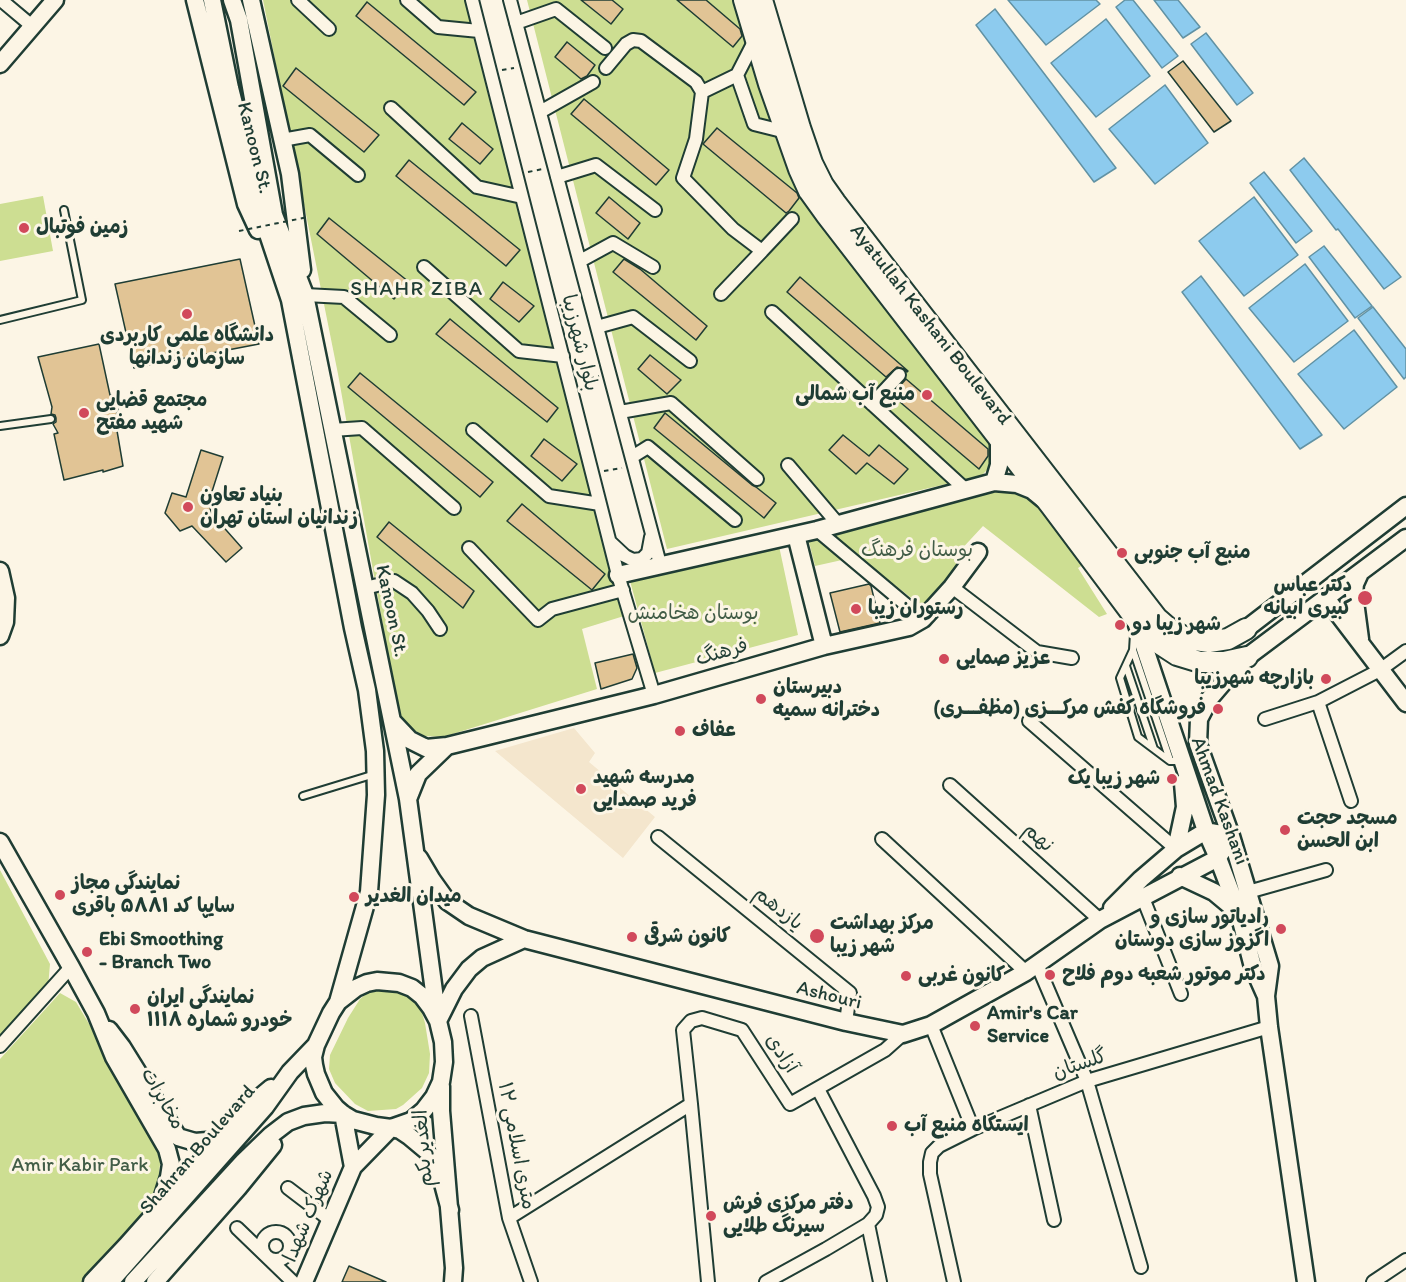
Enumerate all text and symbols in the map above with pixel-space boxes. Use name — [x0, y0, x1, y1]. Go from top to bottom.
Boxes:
street label: Kanoon St. — [231, 100, 277, 196]
place label: زمین فوتبال — [36, 216, 128, 240]
street label: Ayatullah Kashani Boulevard — [844, 220, 1016, 430]
marker: زمین فوتبال — [17, 221, 31, 235]
district label: SHAHR ZIBA — [350, 277, 484, 303]
street label: بلوار شهرزیبا — [555, 292, 603, 394]
marker: دانشگاه علمی کاربردی سازمان زندانها — [180, 307, 194, 321]
place label: دانشگاه علمی کاربردی سازمان زندانها — [100, 324, 274, 371]
place label: منبع آب شمالی — [795, 383, 915, 407]
marker: منبع آب شمالی — [920, 388, 934, 402]
place label: مجتمع قضایی شهید مفتح — [96, 389, 207, 436]
marker: مجتمع قضایی شهید مفتح — [77, 406, 91, 420]
place label: بنیاد تعاون زندانیان استان تهران — [200, 484, 358, 531]
marker: بنیاد تعاون زندانیان استان تهران — [181, 500, 195, 514]
park label: بوستان فرهنگ — [861, 539, 973, 563]
place label: منبع آب جنوبی — [1134, 541, 1251, 565]
marker: منبع آب جنوبی — [1115, 546, 1129, 560]
street label: Kanoon St. — [370, 563, 412, 659]
place label: دکتر عباس کبیری ابیانه — [1263, 574, 1352, 621]
marker: دکتر عباس کبیری ابیانه — [1356, 589, 1374, 607]
place label: رستوران زیبا — [868, 597, 963, 621]
park label: بوستان هخامنش — [627, 602, 759, 626]
marker: رستوران زیبا — [849, 602, 863, 616]
place label: شهر زیبا دو — [1132, 613, 1221, 637]
marker: شهر زیبا دو — [1113, 618, 1127, 632]
street label: فرهنگ — [693, 634, 751, 672]
place label: عزیز صمایی — [956, 647, 1050, 671]
marker: عزیز صمایی — [937, 652, 951, 666]
place label: بازارچه شهرزیبا — [1194, 667, 1314, 691]
marker: بازارچه شهرزیبا — [1319, 672, 1333, 686]
place label: دبیرستان دخترانه سمیه — [773, 676, 880, 723]
marker: دبیرستان دخترانه سمیه — [754, 692, 768, 706]
place label: فروشگاه کفش مرکـــزی (مظفـــری) — [934, 697, 1206, 721]
marker: فروشگاه کفش مرکـــزی (مظفـــری) — [1211, 702, 1225, 716]
place label: عفاف — [692, 719, 736, 743]
marker: عفاف — [673, 724, 687, 738]
street label: Ahmad Kashani — [1185, 734, 1253, 868]
place label: مدرسه شهید فرید صمدایی — [593, 766, 697, 813]
place label: شهر زیبا یک — [1068, 767, 1160, 791]
marker: شهر زیبا یک — [1165, 772, 1179, 786]
marker: مدرسه شهید فرید صمدایی — [574, 782, 588, 796]
place label: مسجد حجت ابن الحسن — [1297, 807, 1398, 854]
street label: نهم — [1018, 818, 1058, 858]
marker: مسجد حجت ابن الحسن — [1278, 823, 1292, 837]
place label: نمایندگی مجاز سایپا کد ۵۸۸۱ باقری — [72, 872, 235, 919]
street label: یازدهم — [748, 882, 808, 936]
place label: میدان الغدیر — [366, 885, 462, 909]
marker: نمایندگی مجاز سایپا کد ۵۸۸۱ باقری — [53, 888, 67, 902]
marker: میدان الغدیر — [347, 890, 361, 904]
place label: رادیاتور سازی و اگزوز سازی دوستان — [1115, 906, 1269, 953]
place label: مرکز بهداشت شهر زیبا — [830, 912, 934, 959]
marker: رادیاتور سازی و اگزوز سازی دوستان — [1274, 922, 1288, 936]
place label: کانون شرقی — [644, 925, 731, 949]
marker: مرکز بهداشت شهر زیبا — [808, 927, 826, 945]
place label: Ebi Smoothing - Branch Two — [99, 928, 223, 975]
marker: کانون شرقی — [625, 930, 639, 944]
marker: Ebi Smoothing - Branch Two — [80, 945, 94, 959]
place label: دکتر موتور شعبه دوم فلاح — [1062, 963, 1266, 987]
place label: کانون غربی — [918, 964, 1005, 988]
marker: دکتر موتور شعبه دوم فلاح — [1043, 968, 1057, 982]
marker: کانون غربی — [899, 969, 913, 983]
street label: Ashouri — [794, 976, 864, 1016]
place label: نمایندگی ایران خودرو شماره ۱۱۱۸ — [147, 986, 292, 1033]
marker: نمایندگی ایران خودرو شماره ۱۱۱۸ — [128, 1002, 142, 1016]
place label: Amir's Car Service — [987, 1002, 1078, 1049]
marker: Amir's Car Service — [968, 1019, 982, 1033]
street label: آزادی — [759, 1030, 803, 1078]
street label: گلستان — [1050, 1045, 1110, 1085]
street label: مخابرات — [135, 1064, 189, 1134]
street label: Shahran Boulevard — [135, 1080, 261, 1220]
street label: ۱۲ متری اسلامی — [492, 1080, 540, 1212]
street label: الغدیر یکم — [409, 1109, 439, 1187]
place label: ایستگاه منبع آب — [904, 1114, 1029, 1138]
marker: ایستگاه منبع آب — [885, 1119, 899, 1133]
park label: Amir Kabir Park — [12, 1154, 148, 1178]
street label: شهرک شهدا — [279, 1166, 339, 1266]
place label: دفتر مرکزی فرش سیرنگ طلایی — [723, 1192, 854, 1239]
marker: دفتر مرکزی فرش سیرنگ طلایی — [704, 1209, 718, 1223]

